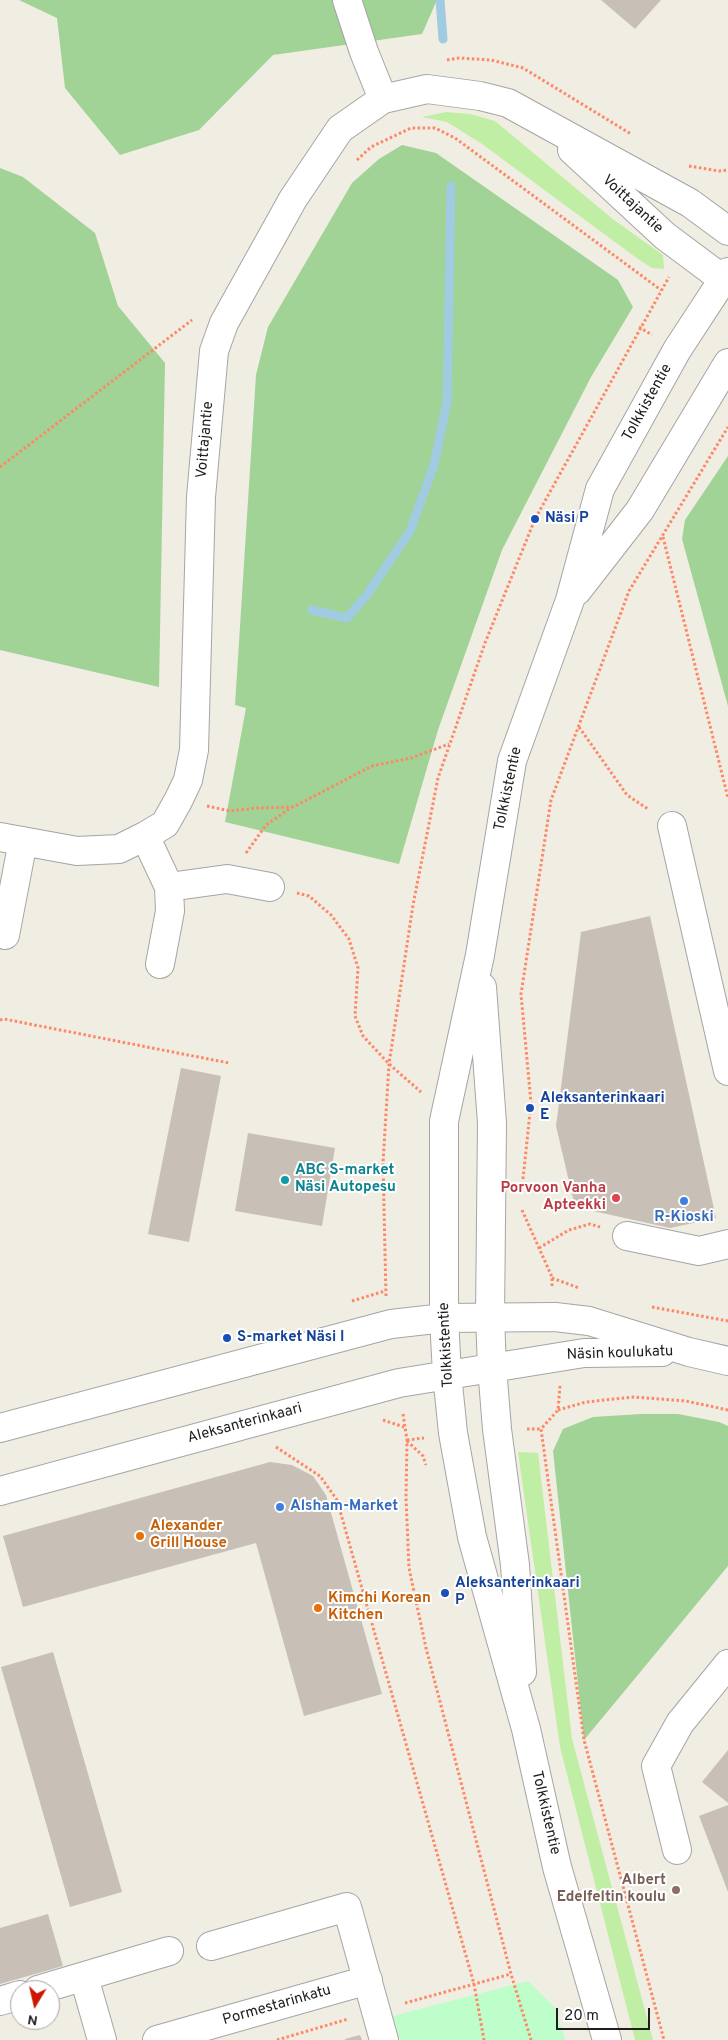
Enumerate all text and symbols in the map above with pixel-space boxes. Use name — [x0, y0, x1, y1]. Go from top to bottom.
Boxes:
street label: Voittajantie — [598, 172, 666, 238]
street label: Tolkkistentie — [619, 361, 677, 445]
street label: Voittajantie — [194, 401, 218, 479]
place label: Näsi P — [545, 510, 589, 528]
marker: Näsi P — [529, 513, 541, 525]
street label: Tolkkistentie — [491, 745, 527, 833]
place label: Aleksanterinkaari E — [540, 1090, 665, 1125]
marker: Aleksanterinkaari E — [524, 1102, 536, 1114]
place label: ABC S-market Näsi Autopesu — [295, 1162, 396, 1197]
marker: ABC S-market Näsi Autopesu — [279, 1174, 291, 1186]
place label: Porvoon Vanha Apteekki — [500, 1180, 606, 1215]
marker: Porvoon Vanha Apteekki — [610, 1192, 622, 1204]
marker: R-Kioski — [678, 1195, 690, 1207]
place label: R-Kioski — [654, 1209, 714, 1227]
street label: Tolkkistentie — [436, 1302, 458, 1388]
place label: S-market Näsi I — [237, 1329, 345, 1347]
marker: S-market Näsi I — [221, 1332, 233, 1344]
street label: Näsin koulukatu — [566, 1343, 674, 1365]
street label: Aleksanterinkaari — [186, 1400, 304, 1448]
place label: Alsham-Market — [290, 1498, 398, 1516]
marker: Alsham-Market — [274, 1501, 286, 1513]
place label: Alexander Grill House — [150, 1518, 227, 1553]
marker: Alexander Grill House — [134, 1530, 146, 1542]
place label: Aleksanterinkaari P — [455, 1575, 580, 1610]
marker: Aleksanterinkaari P — [439, 1587, 451, 1599]
place label: Kimchi Korean Kitchen — [328, 1590, 431, 1625]
marker: Kimchi Korean Kitchen — [312, 1602, 324, 1614]
street label: Tolkkistentie — [527, 1769, 563, 1857]
place label: Albert Edelfeltin koulu — [557, 1872, 666, 1907]
marker: Albert Edelfeltin koulu — [670, 1884, 682, 1896]
north arrow — [10, 1980, 60, 2030]
street label: Pormestarinkatu — [221, 1982, 333, 2030]
scale bar — [558, 1998, 652, 2030]
text: 20 m — [564, 2007, 599, 2026]
text: N — [26, 2010, 39, 2029]

